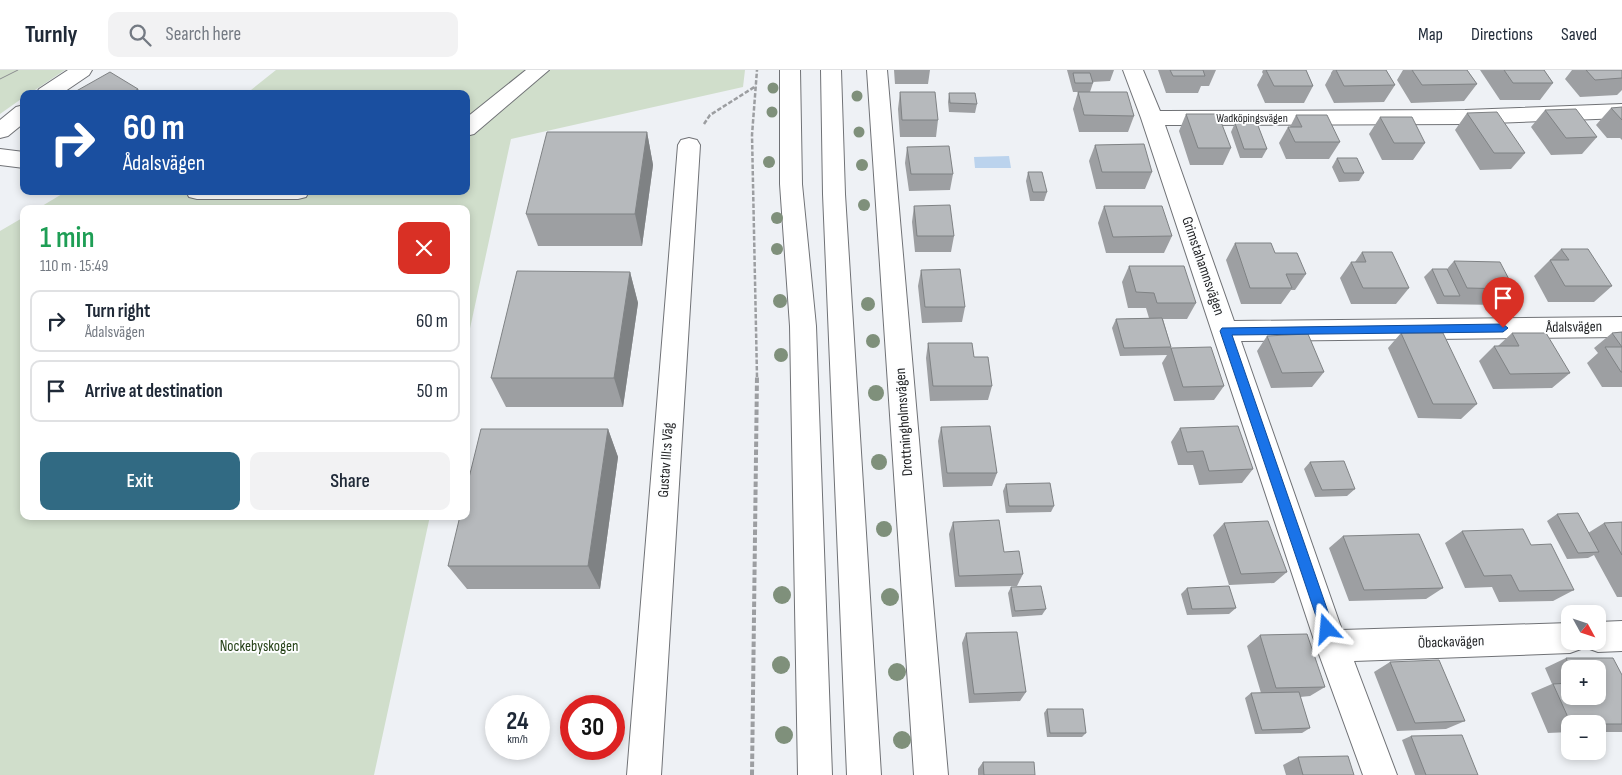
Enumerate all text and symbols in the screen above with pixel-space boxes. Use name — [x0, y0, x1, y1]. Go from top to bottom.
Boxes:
search box — [108, 12, 458, 57]
text: Turnly — [25, 20, 78, 49]
icon: search — [126, 21, 154, 49]
text: Search here — [166, 23, 241, 46]
text: Map — [1418, 24, 1443, 45]
text: Directions — [1471, 24, 1533, 45]
text: Saved — [1561, 24, 1597, 45]
text: 60 m — [123, 107, 185, 150]
icon: right — [40, 110, 105, 175]
street label: Wadköpingsvägen — [1216, 111, 1288, 126]
text: Ådalsvägen — [123, 150, 205, 177]
street label: Grimstahamnsvägen — [1177, 214, 1229, 318]
text: 1 min — [40, 220, 95, 256]
button: close — [398, 222, 450, 274]
text: 110 m · 15:49 — [40, 257, 108, 276]
pin — [1482, 277, 1524, 328]
icon: arrive — [1489, 284, 1517, 312]
text: Turn right — [85, 300, 150, 323]
icon: right — [42, 307, 70, 335]
text: 60 m — [416, 310, 448, 333]
street label: Ådalsvägen — [1545, 317, 1602, 337]
text: Ådalsvägen — [85, 323, 145, 342]
street label: Drottningholmsvägen — [891, 367, 917, 477]
icon: arrive — [42, 377, 70, 405]
text: Arrive at destination — [85, 380, 223, 403]
text: 50 m — [417, 380, 448, 403]
street label: Gustav III:s Väg — [654, 422, 678, 498]
button: Exit — [40, 452, 240, 510]
button: Share — [250, 452, 450, 510]
position arrow — [1300, 602, 1352, 654]
north arrow — [1561, 605, 1606, 650]
map controls — [1561, 605, 1606, 760]
street label: Öbackavägen — [1417, 631, 1485, 653]
park label: Nockebyskogen — [220, 637, 298, 656]
button: + — [1561, 660, 1606, 705]
speed limit sign: 30 — [560, 695, 625, 760]
text: 24 — [506, 706, 529, 737]
button: − — [1561, 715, 1606, 760]
text: km/h — [507, 732, 528, 747]

